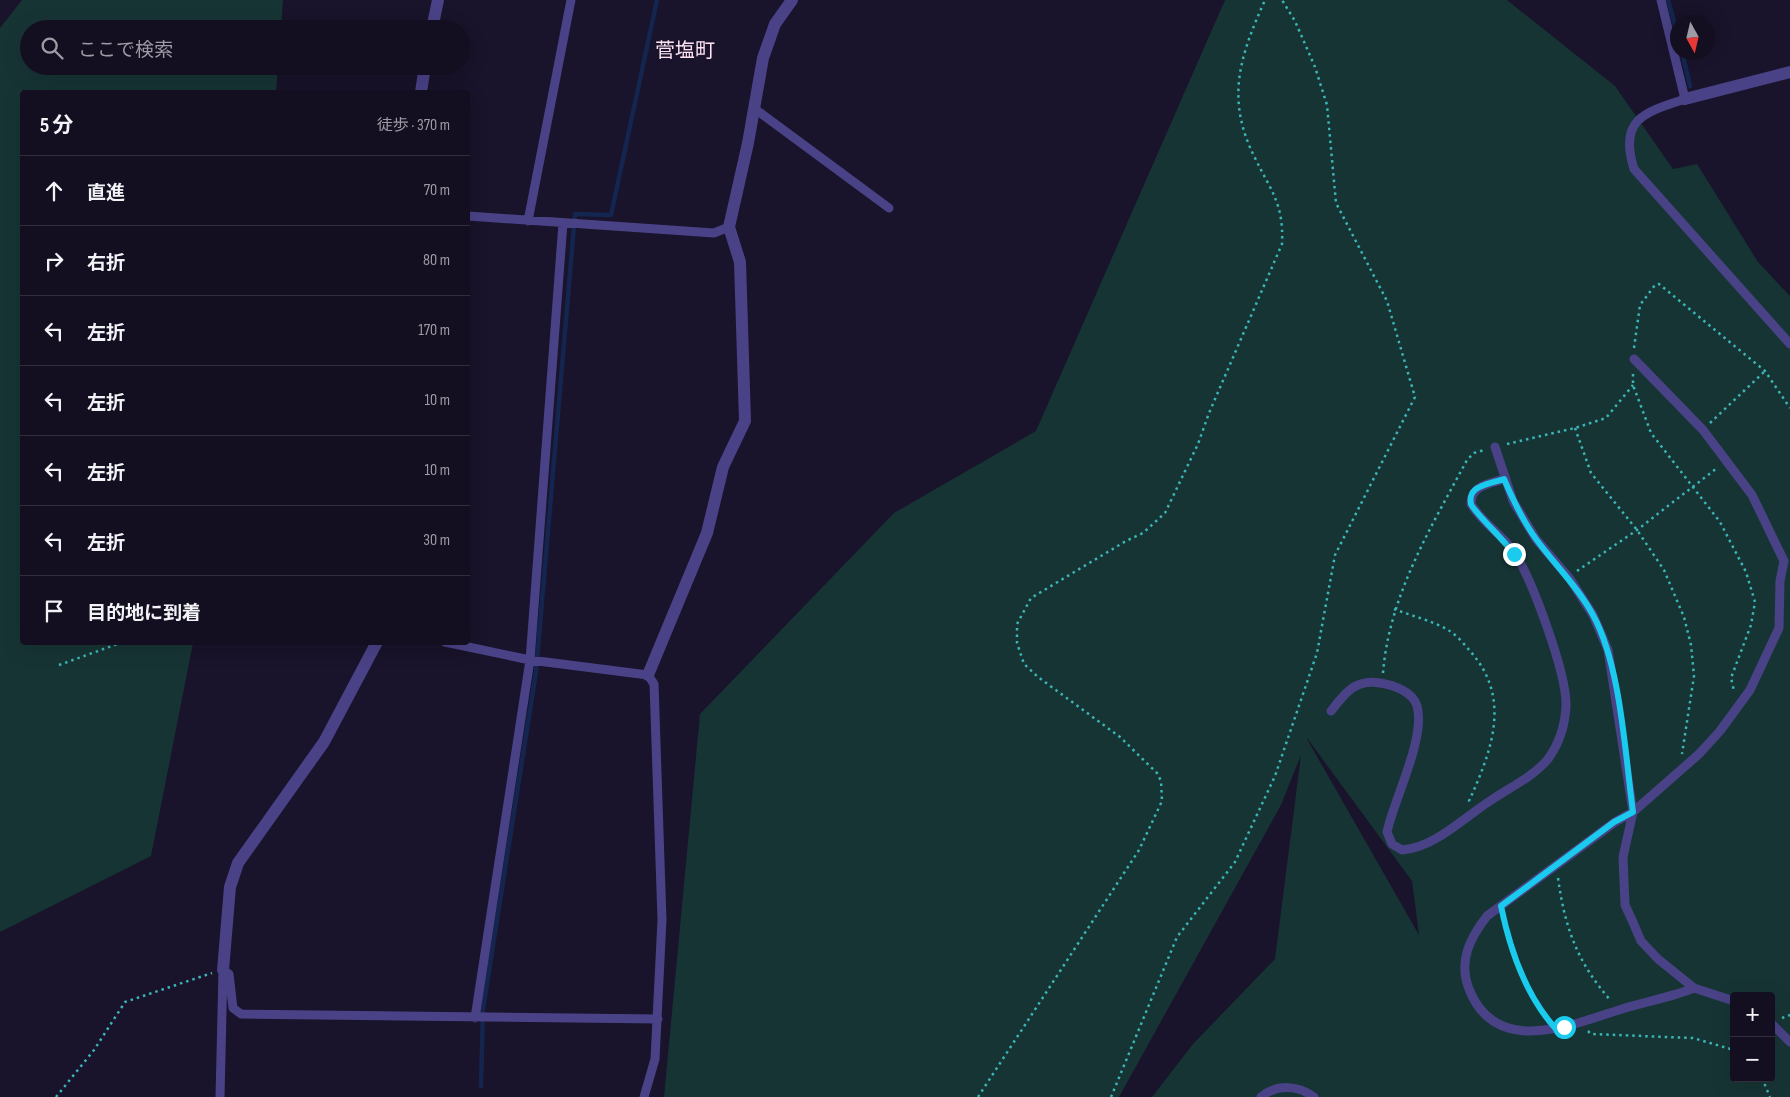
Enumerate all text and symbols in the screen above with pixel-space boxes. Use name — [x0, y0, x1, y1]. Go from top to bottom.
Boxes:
north arrow — [1670, 15, 1715, 60]
search box — [20, 20, 470, 75]
icon: search — [38, 34, 66, 62]
text: ここで検索 — [78, 39, 173, 62]
district label: 菅塩町 — [655, 39, 715, 63]
text: 5 分 — [40, 113, 74, 138]
text: 徒歩 · 370 m — [377, 116, 450, 135]
icon: ahead — [40, 177, 68, 205]
text: 70 m — [424, 181, 450, 200]
text: 直進 — [87, 182, 125, 205]
icon: right — [40, 247, 68, 275]
text: 80 m — [423, 251, 450, 270]
text: 右折 — [87, 252, 125, 275]
icon: left — [40, 317, 68, 345]
text: 170 m — [418, 321, 450, 340]
text: 左折 — [87, 322, 125, 345]
icon: left — [40, 387, 68, 415]
text: 10 m — [424, 391, 450, 410]
text: 左折 — [87, 392, 125, 415]
icon: left — [40, 457, 68, 485]
text: 10 m — [424, 461, 450, 480]
text: 左折 — [87, 462, 125, 485]
icon: left — [40, 527, 68, 555]
text: 30 m — [423, 531, 450, 550]
text: 左折 — [87, 532, 125, 555]
route end — [1503, 543, 1526, 566]
icon: arrive — [40, 597, 68, 625]
text: 目的地に到着 — [87, 602, 201, 625]
map controls — [1730, 992, 1775, 1082]
button: + — [1730, 992, 1775, 1037]
route start — [1553, 1016, 1576, 1039]
button: − — [1730, 1037, 1775, 1082]

